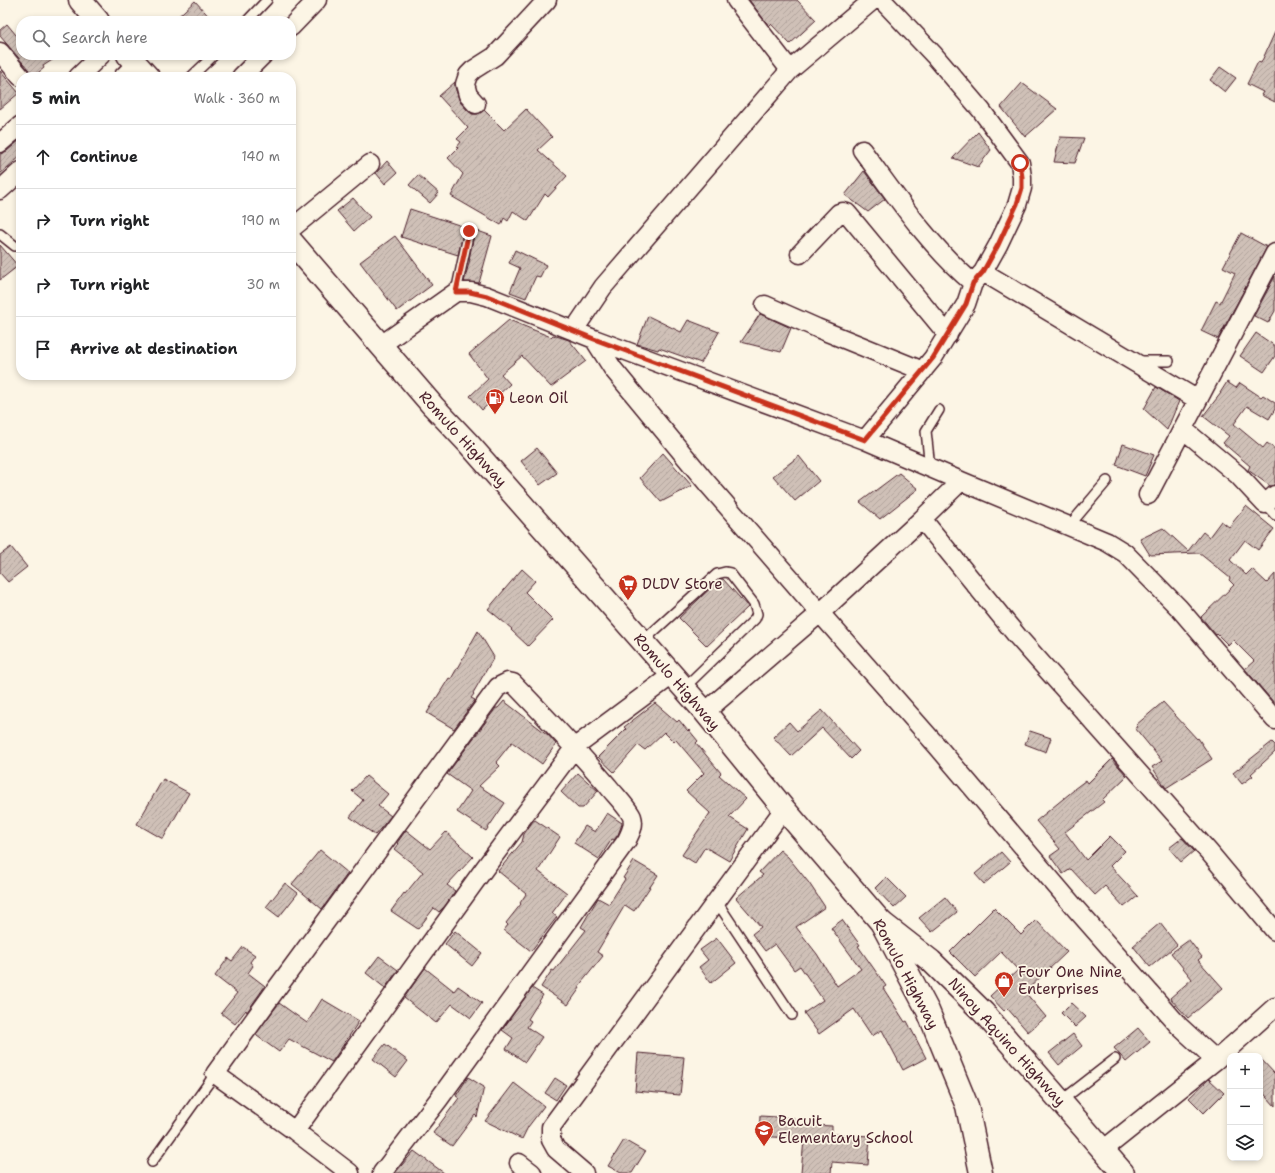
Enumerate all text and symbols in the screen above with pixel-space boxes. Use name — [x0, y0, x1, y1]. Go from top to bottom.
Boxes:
search box — [16, 16, 296, 60]
icon: search — [30, 27, 52, 49]
text: Search here — [62, 28, 148, 48]
text: 5 min — [32, 87, 80, 109]
text: Walk · 360 m — [194, 90, 280, 107]
icon: ahead — [32, 146, 54, 168]
text: Continue — [70, 147, 138, 167]
text: 140 m — [241, 148, 280, 165]
route start — [1011, 154, 1029, 172]
icon: right — [32, 210, 54, 232]
text: Turn right — [70, 211, 150, 231]
text: 190 m — [241, 212, 280, 229]
route end — [460, 222, 478, 240]
icon: right — [32, 274, 54, 296]
text: Turn right — [70, 275, 150, 295]
text: 30 m — [246, 276, 280, 293]
icon: arrive — [32, 338, 54, 360]
text: Arrive at destination — [70, 339, 238, 359]
street label: Romulo Highway — [415, 387, 511, 491]
fuel station icon: Leon Oil — [484, 387, 506, 415]
place label: Leon Oil — [509, 388, 569, 408]
supermarket icon: DLDV Store — [617, 573, 639, 601]
place label: DLDV Store — [642, 574, 723, 594]
street label: Romulo Highway — [629, 629, 725, 735]
street label: Romulo Highway — [868, 915, 944, 1033]
place label: Four One Nine Enterprises — [1018, 962, 1122, 999]
shop icon: Four One Nine Enterprises — [993, 970, 1015, 998]
street label: Ninoy Aquino Highway — [944, 973, 1070, 1111]
map controls — [1227, 1053, 1263, 1161]
button: + — [1227, 1053, 1263, 1089]
button: − — [1227, 1089, 1263, 1125]
place label: Bacuit Elementary School — [778, 1111, 914, 1148]
school or university icon: Bacuit Elementary School — [753, 1119, 775, 1147]
button: layers — [1227, 1125, 1263, 1161]

